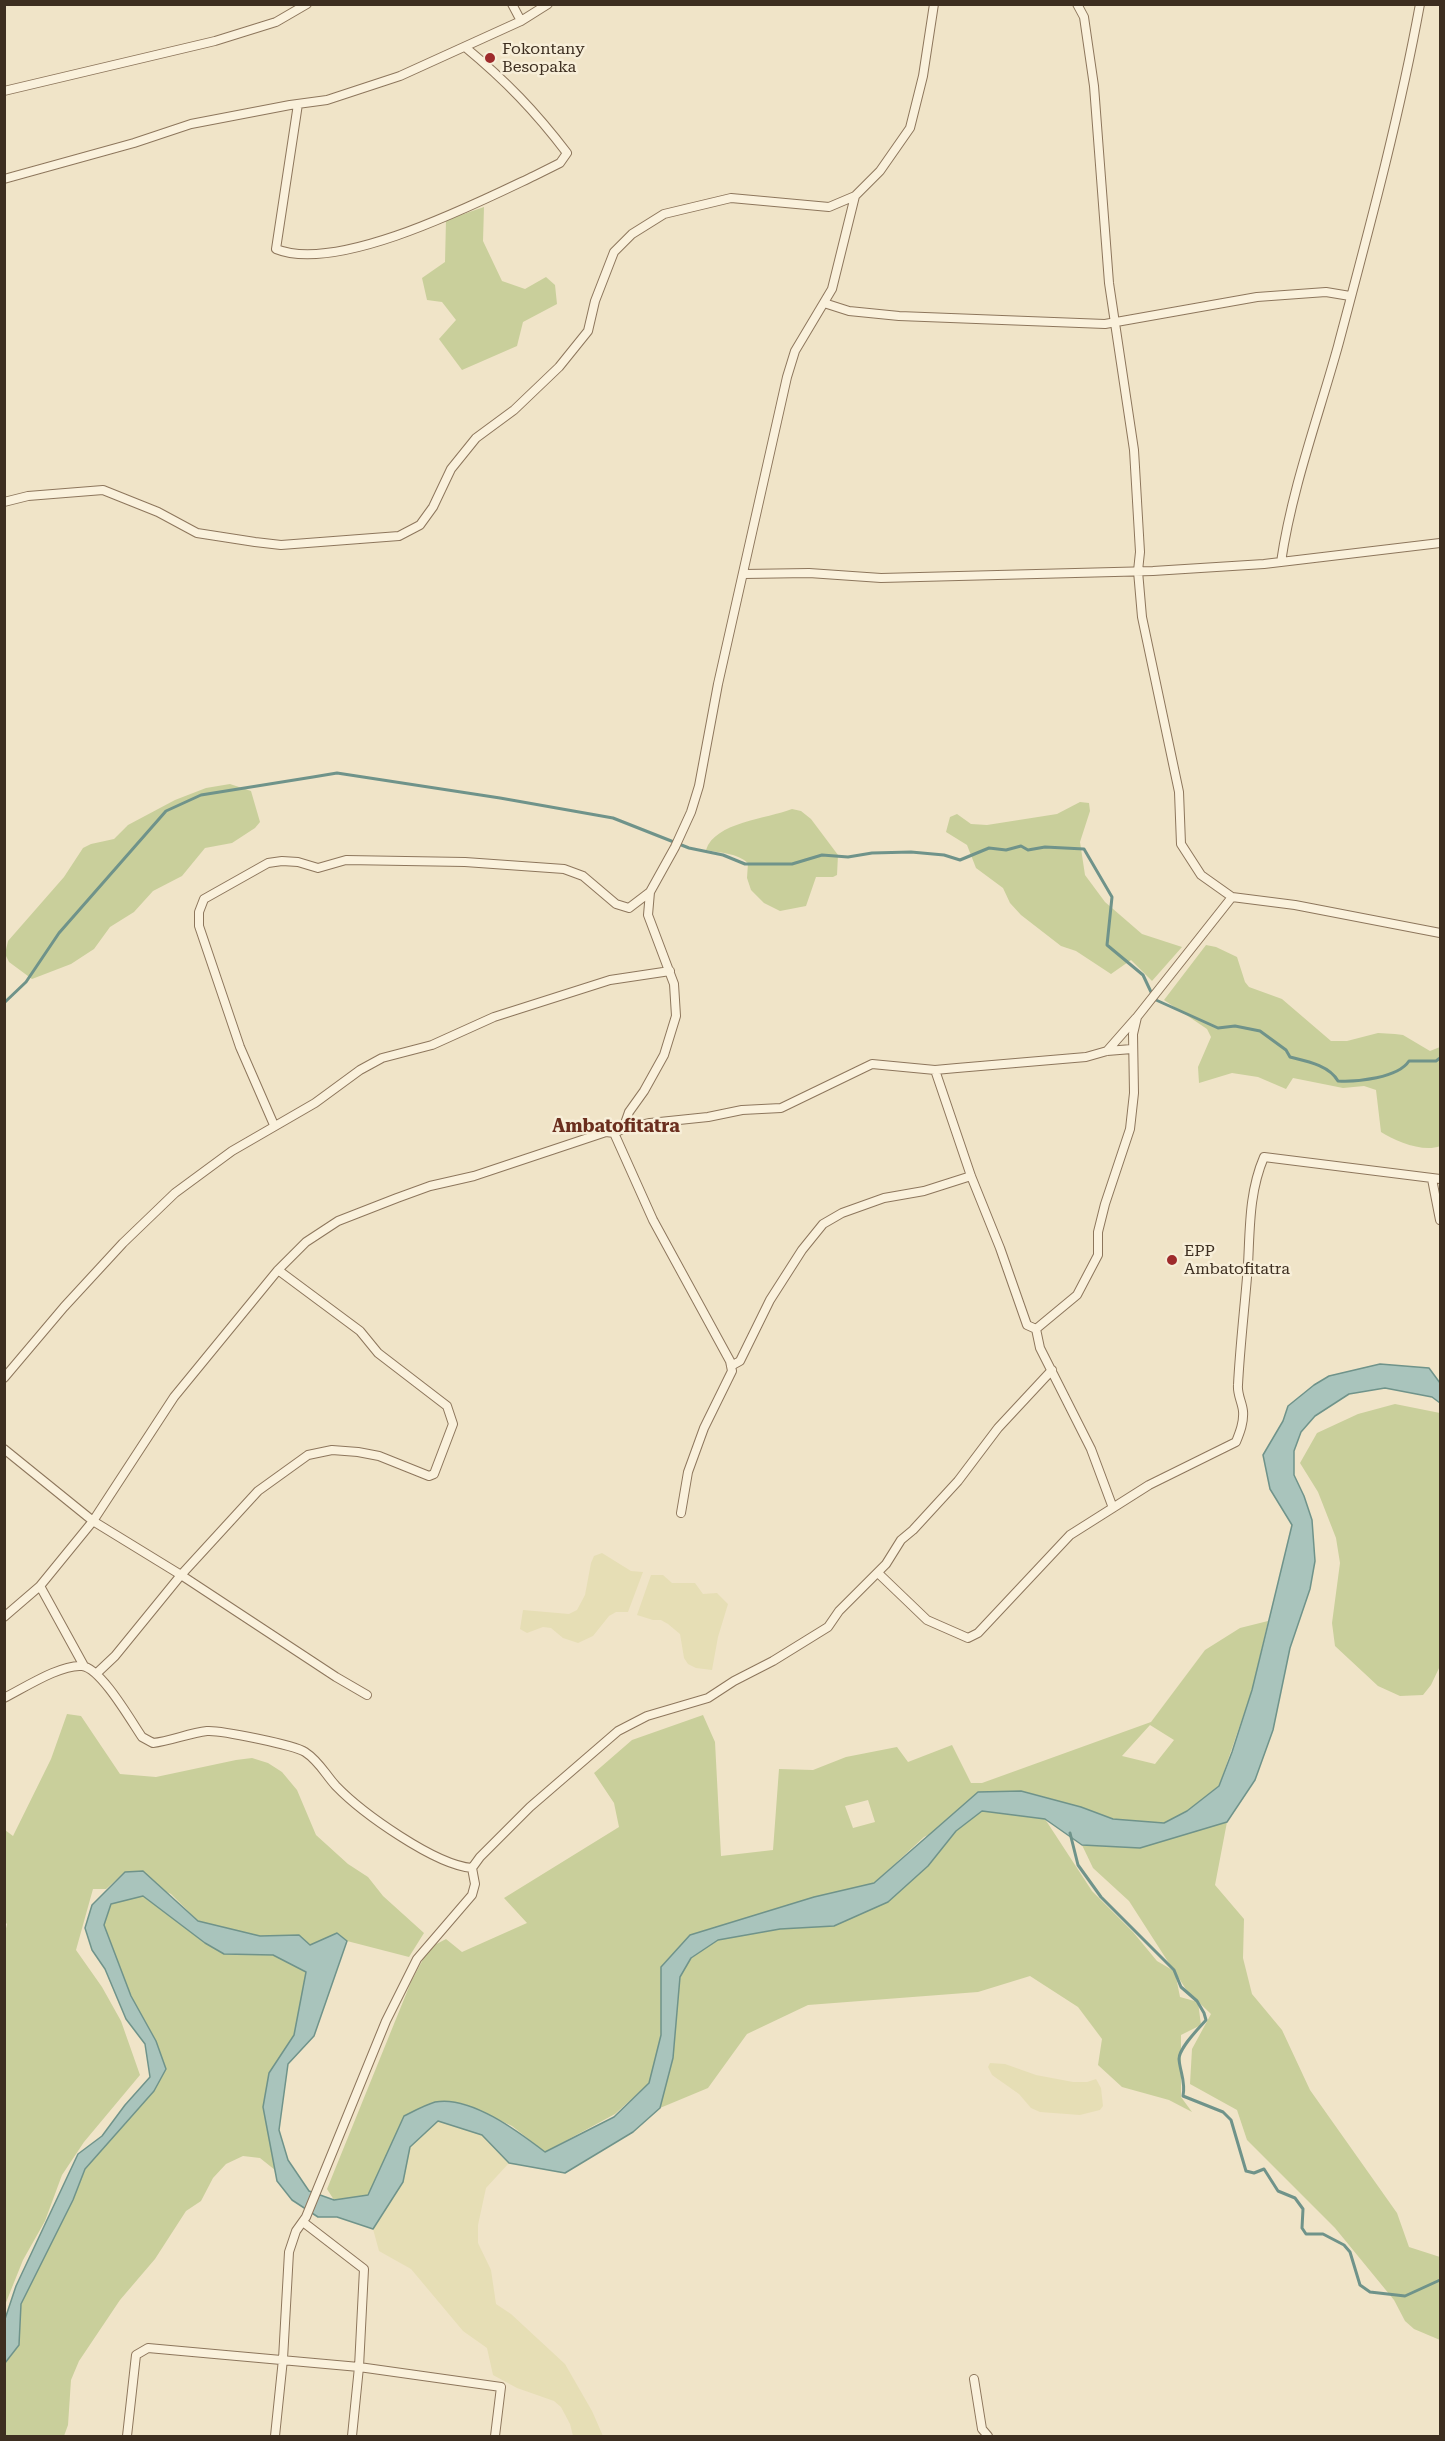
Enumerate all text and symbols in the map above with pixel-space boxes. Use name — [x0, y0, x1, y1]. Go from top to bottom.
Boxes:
place label: Fokontany Besopaka — [502, 39, 585, 77]
marker: Fokontany Besopaka — [483, 51, 497, 65]
district label: Ambatofitatra — [552, 1116, 680, 1138]
place label: EPP Ambatofitatra — [1184, 1241, 1290, 1279]
marker: EPP Ambatofitatra — [1165, 1253, 1179, 1267]

